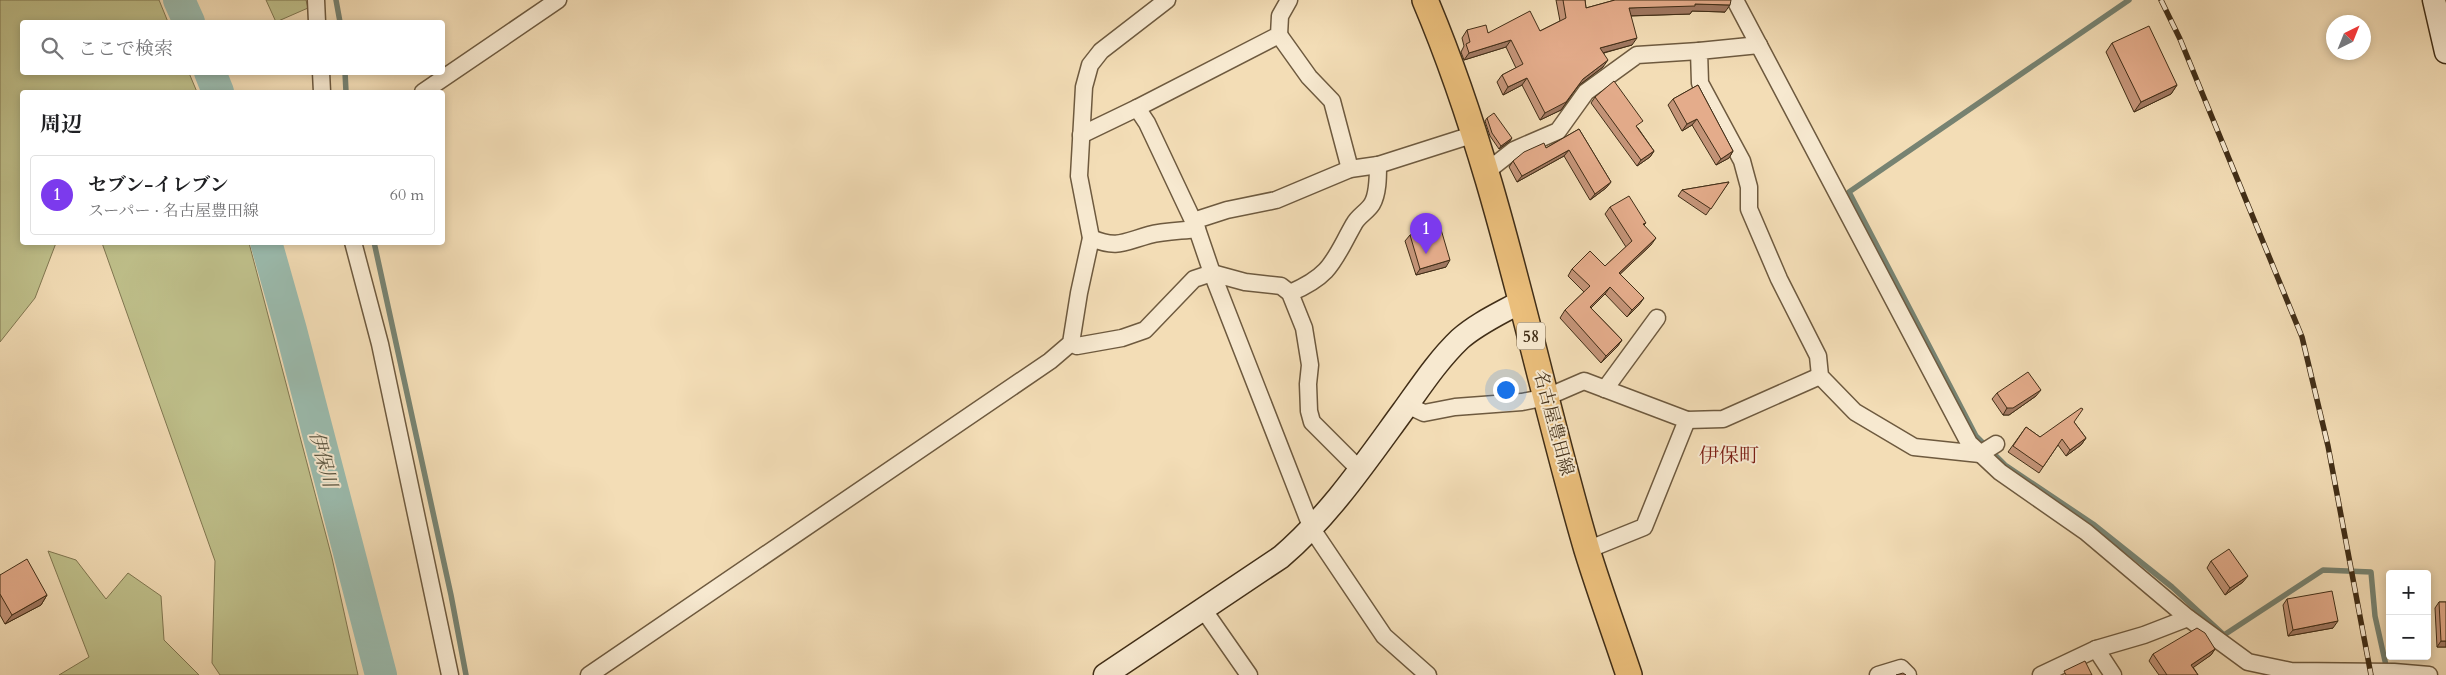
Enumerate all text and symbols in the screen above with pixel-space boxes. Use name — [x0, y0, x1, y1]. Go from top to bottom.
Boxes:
north arrow — [2326, 15, 2371, 60]
search box — [20, 20, 445, 75]
icon: search — [38, 34, 66, 62]
text: ここで検索 — [78, 36, 173, 62]
text: 周辺 — [40, 110, 82, 139]
text: セブン-イレブン — [88, 172, 229, 198]
text: 1 — [53, 184, 61, 206]
text: 60 m — [390, 184, 424, 206]
text: スーパー · 名古屋豊田線 — [88, 200, 259, 222]
pin: 1 — [1410, 213, 1442, 254]
road number: 58 — [1517, 322, 1545, 350]
street label: 名古屋豊田線 — [1527, 368, 1580, 479]
your location — [1493, 377, 1519, 403]
water label: 伊保川 — [303, 428, 343, 492]
district label: 伊保町 — [1699, 442, 1759, 469]
map controls — [2386, 570, 2431, 660]
button: + — [2386, 570, 2431, 615]
button: − — [2386, 615, 2431, 660]

